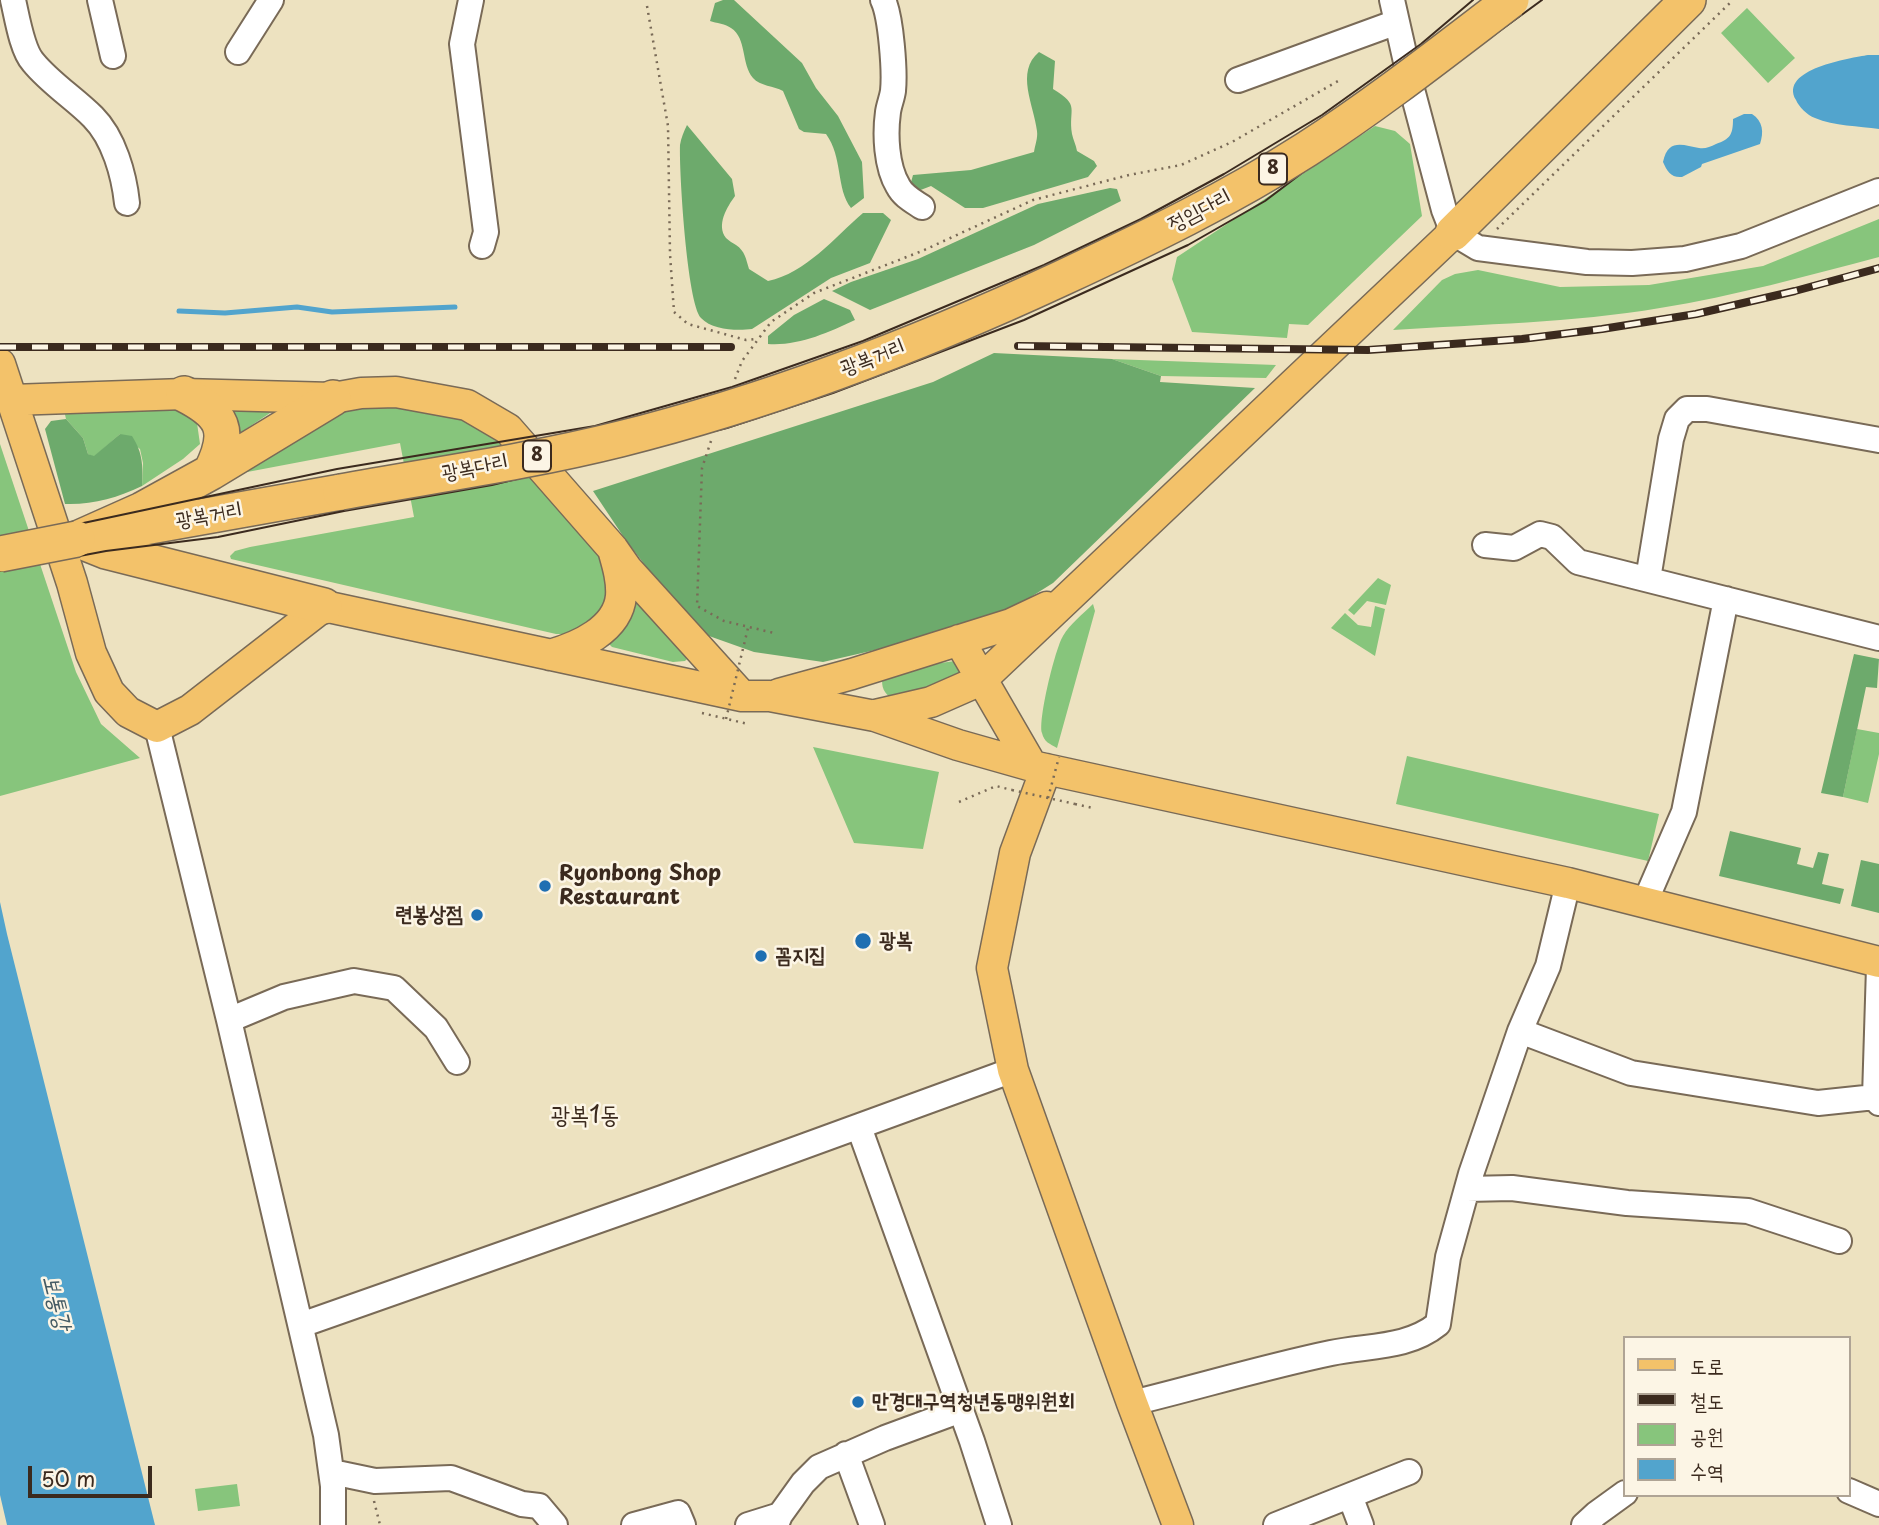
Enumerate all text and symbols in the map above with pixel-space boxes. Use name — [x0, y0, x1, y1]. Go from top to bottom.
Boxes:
road number: 8 — [1259, 154, 1287, 184]
street label: 정임다리 — [1164, 184, 1236, 238]
street label: 광복거리 — [837, 334, 909, 382]
road number: 8 — [523, 440, 551, 471]
street label: 광복다리 — [439, 449, 511, 487]
street label: 광복거리 — [174, 498, 244, 534]
place label: Ryonbong Shop Restaurant — [559, 861, 721, 911]
marker: Ryonbong Shop Restaurant — [537, 878, 553, 894]
place label: 련봉상점 — [395, 902, 463, 928]
marker: 련봉상점 — [469, 907, 485, 923]
place label: 광복 — [879, 928, 913, 954]
marker: 광복 — [853, 931, 873, 951]
place label: 꼼지집 — [775, 943, 826, 969]
marker: 꼼지집 — [753, 948, 769, 964]
district label: 광복1동 — [551, 1102, 619, 1130]
water label: 보통강 — [36, 1273, 76, 1333]
legend — [1624, 1336, 1851, 1497]
text: 도로 — [1690, 1349, 1724, 1381]
text: 철도 — [1690, 1384, 1724, 1416]
place label: 만경대구역청년동맹위원회 — [872, 1389, 1075, 1415]
marker: 만경대구역청년동맹위원회 — [850, 1394, 866, 1410]
text: 공원 — [1690, 1419, 1724, 1451]
scale bar — [32, 1452, 156, 1496]
text: 수역 — [1690, 1454, 1724, 1486]
text: 50 m — [41, 1462, 95, 1494]

